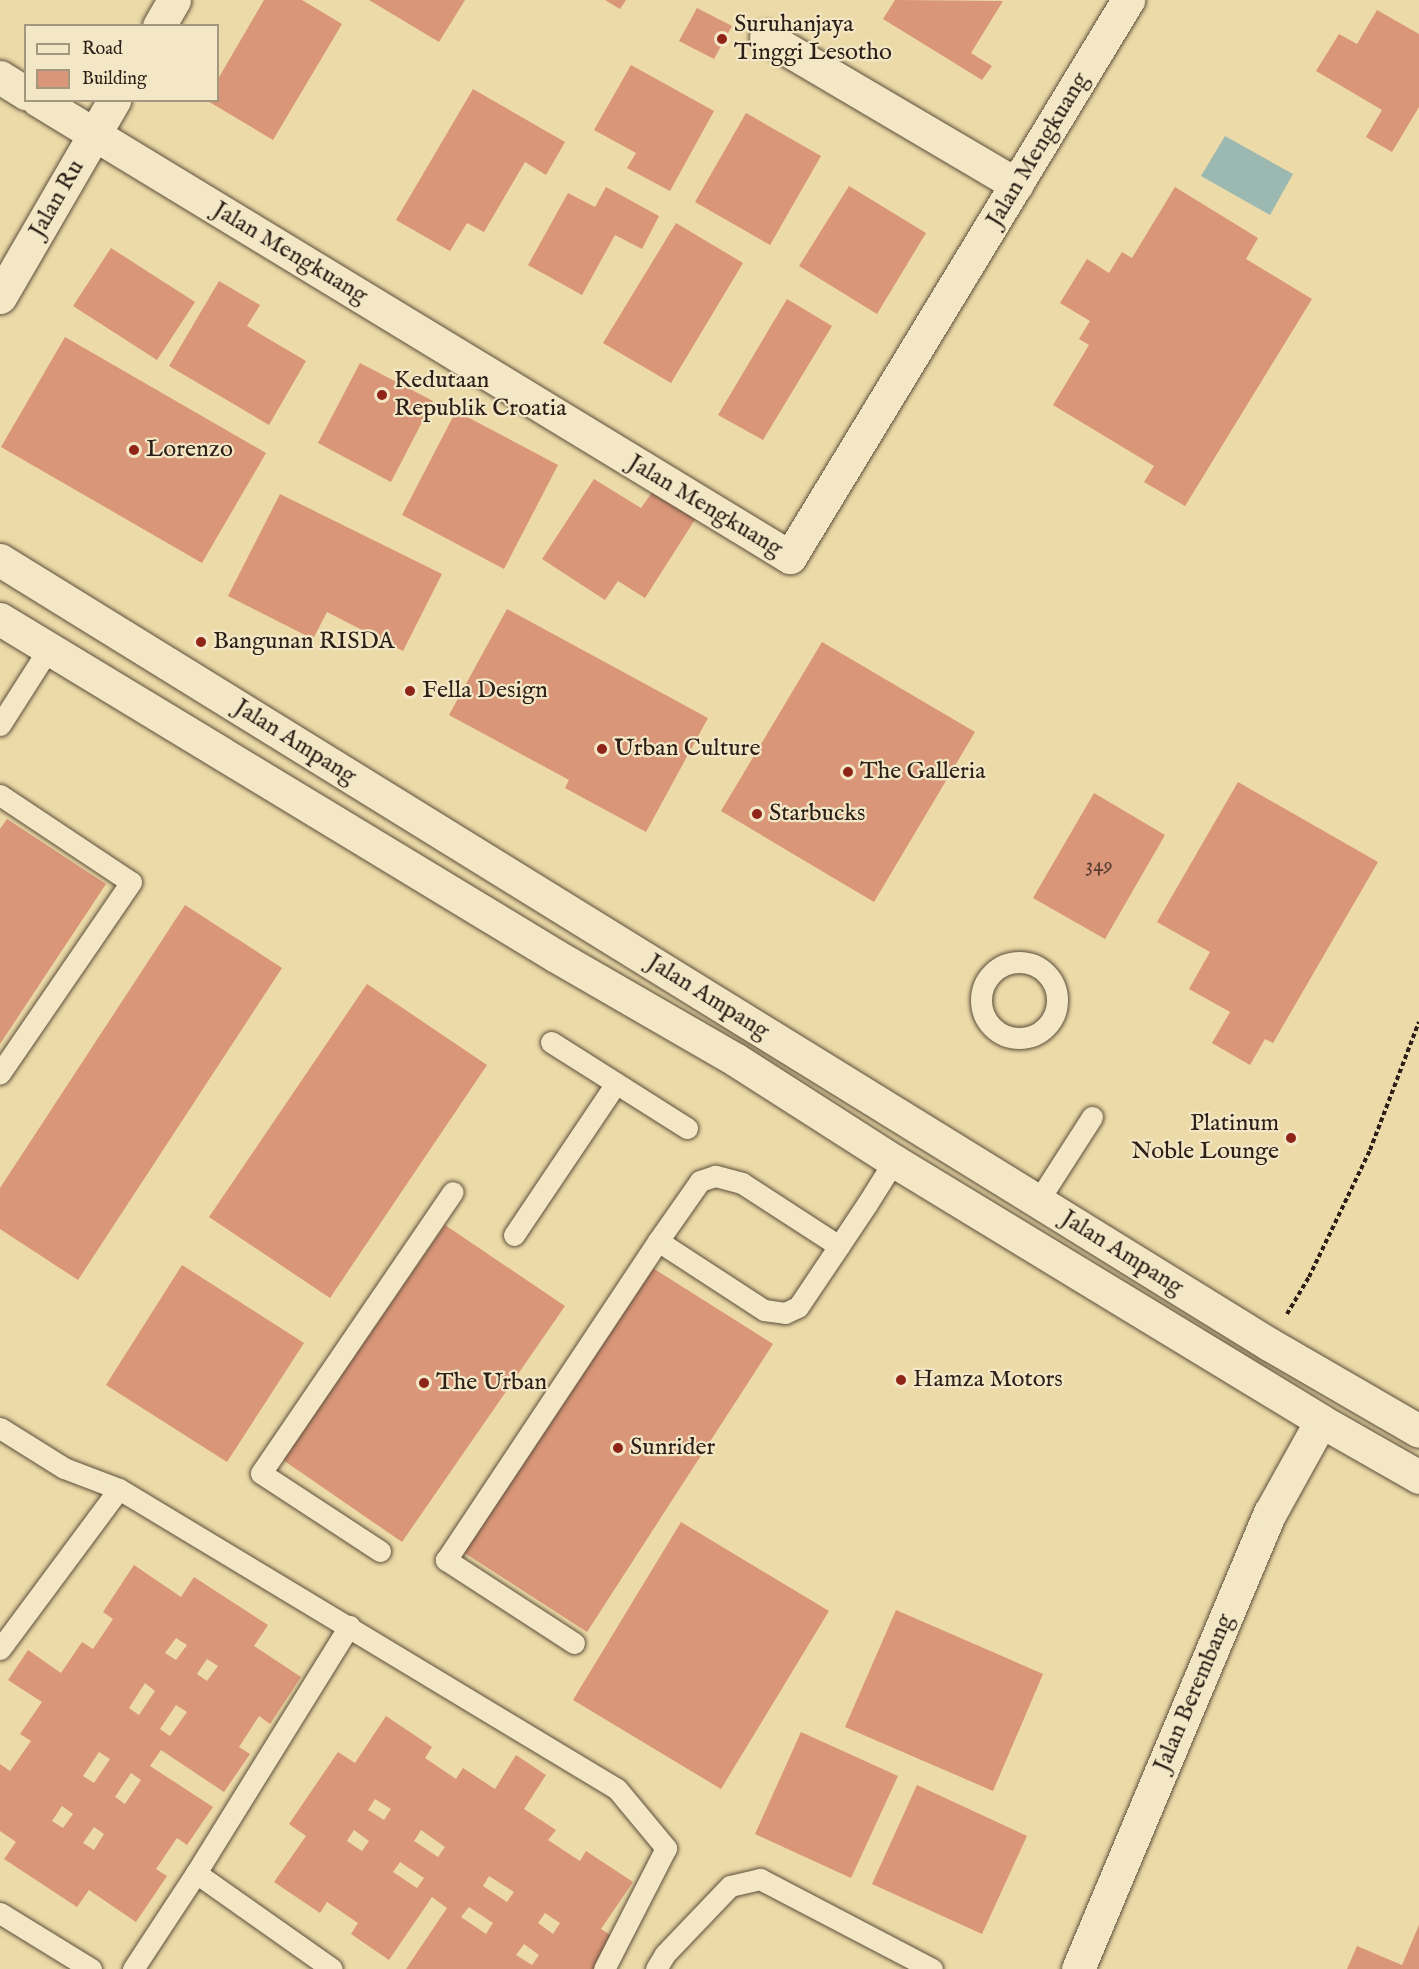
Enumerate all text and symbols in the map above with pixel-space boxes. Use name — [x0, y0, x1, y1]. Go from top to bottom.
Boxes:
place label: Suruhanjaya Tinggi Lesotho — [734, 11, 892, 67]
legend — [24, 24, 219, 102]
marker: Suruhanjaya Tinggi Lesotho — [715, 32, 729, 46]
text: Road — [82, 38, 123, 61]
text: Building — [82, 68, 147, 91]
street label: Jalan Mengkuang — [981, 68, 1095, 232]
street label: Jalan Ru — [23, 155, 91, 243]
street label: Jalan Mengkuang — [208, 196, 372, 310]
place label: Kedutaan Republik Croatia — [394, 367, 566, 423]
marker: Kedutaan Republik Croatia — [375, 388, 389, 402]
place label: Lorenzo — [146, 436, 233, 464]
marker: Lorenzo — [127, 443, 141, 457]
street label: Jalan Mengkuang — [623, 449, 787, 563]
place label: Bangunan RISDA — [213, 628, 394, 656]
marker: Bangunan RISDA — [194, 635, 208, 649]
place label: Fella Design — [422, 677, 548, 705]
marker: Fella Design — [403, 684, 417, 698]
street label: Jalan Ampang — [229, 693, 361, 791]
place label: Urban Culture — [614, 735, 760, 763]
marker: Urban Culture — [595, 742, 609, 756]
place label: The Galleria — [860, 758, 986, 786]
marker: The Galleria — [841, 765, 855, 779]
place label: Starbucks — [769, 800, 865, 828]
marker: Starbucks — [750, 807, 764, 821]
house number: 349 — [1085, 853, 1113, 879]
street label: Jalan Ampang — [642, 948, 774, 1046]
place label: Platinum Noble Lounge — [1131, 1110, 1279, 1166]
marker: Platinum Noble Lounge — [1284, 1131, 1298, 1145]
street label: Jalan Ampang — [1056, 1204, 1188, 1302]
place label: Hamza Motors — [913, 1366, 1063, 1394]
place label: The Urban — [436, 1369, 547, 1397]
marker: Hamza Motors — [894, 1373, 908, 1387]
marker: The Urban — [417, 1376, 431, 1390]
place label: Sunrider — [630, 1434, 715, 1462]
marker: Sunrider — [611, 1441, 625, 1455]
street label: Jalan Berembang — [1148, 1610, 1240, 1776]

